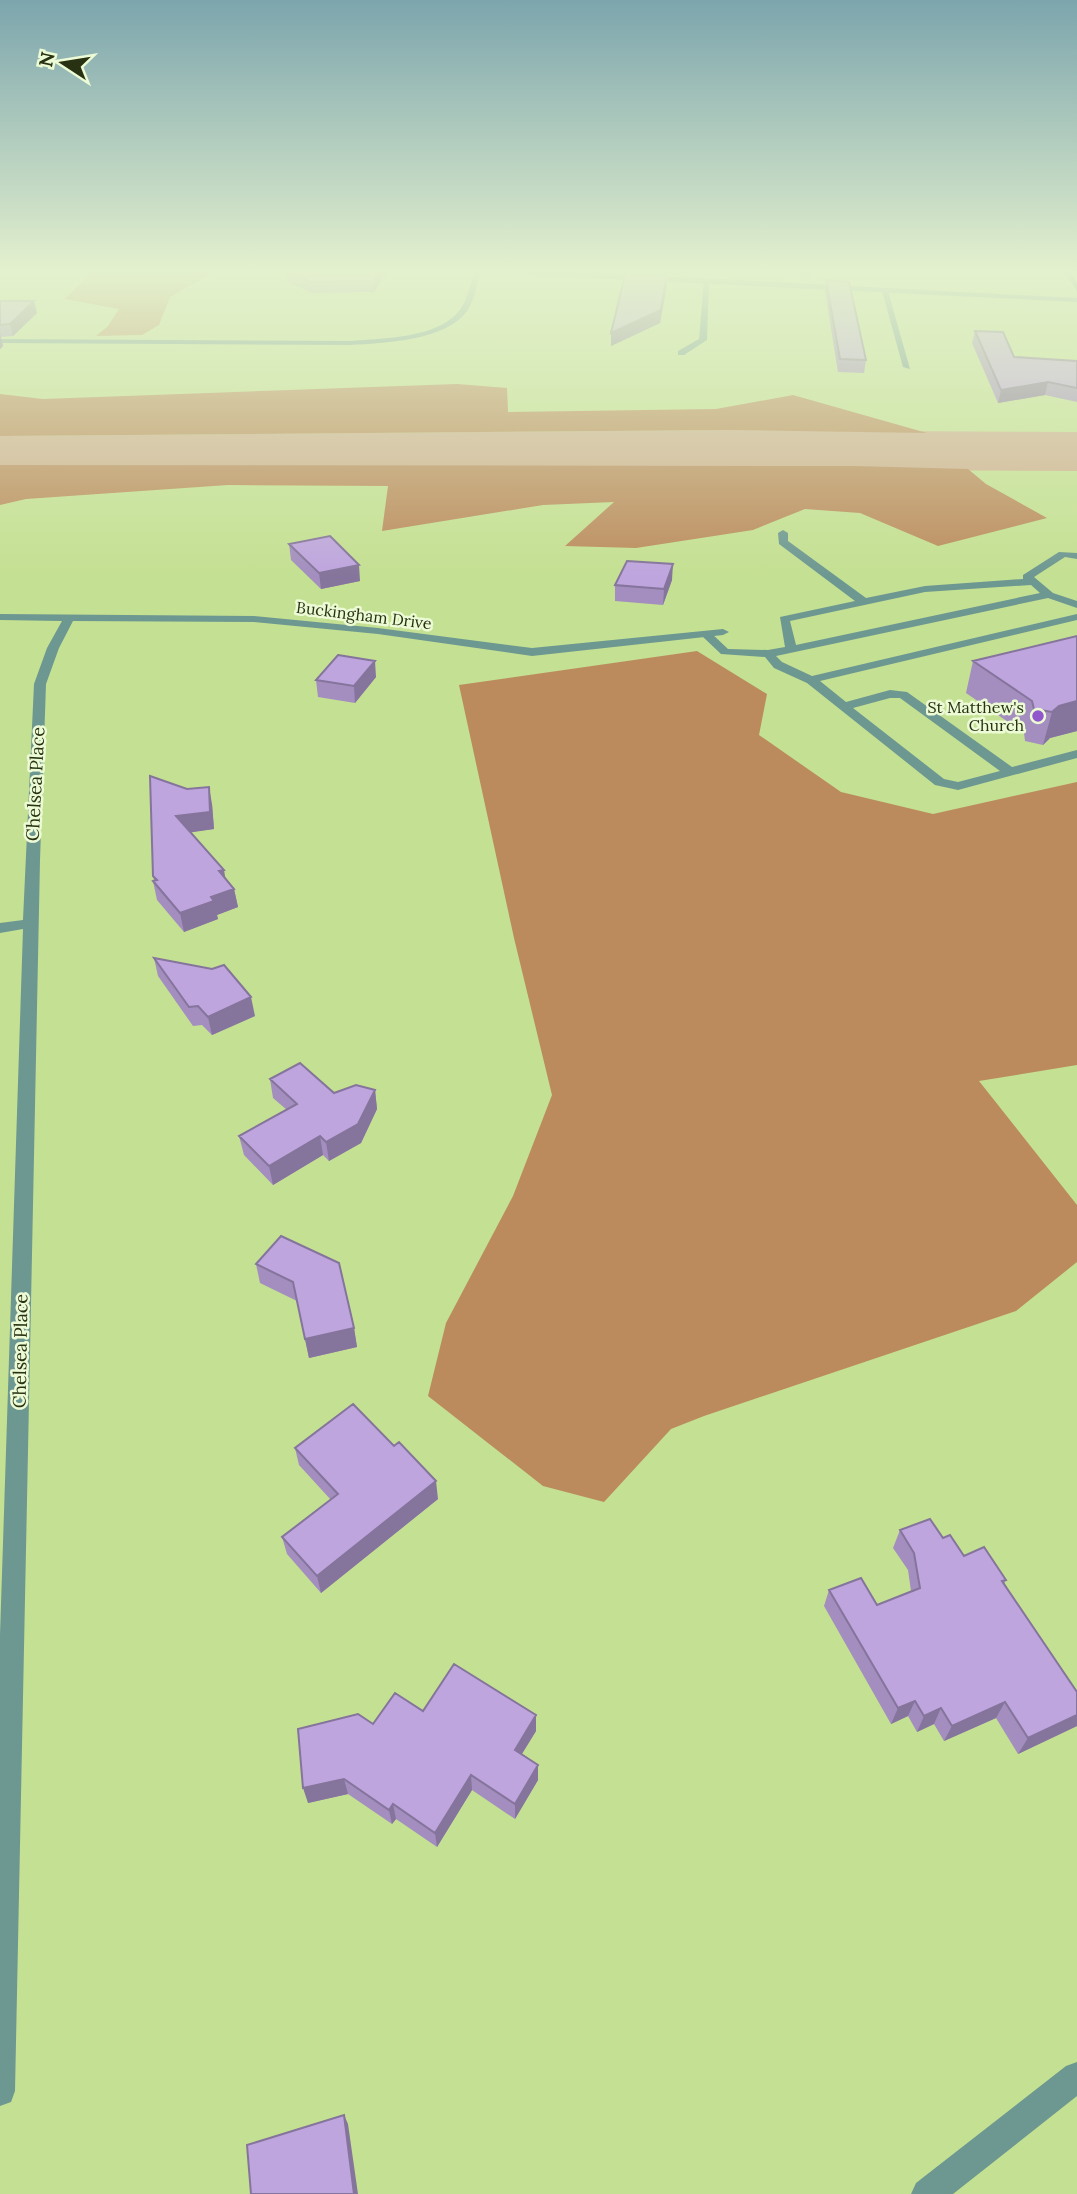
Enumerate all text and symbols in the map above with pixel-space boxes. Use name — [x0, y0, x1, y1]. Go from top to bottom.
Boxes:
north arrow — [28, 28, 98, 98]
text: N — [33, 49, 60, 69]
street label: Buckingham Drive — [295, 597, 433, 633]
place label: St Matthew's Church — [927, 697, 1024, 735]
marker: St Matthew's Church — [1030, 708, 1046, 724]
street label: Chelsea Place — [21, 726, 49, 842]
street label: Chelsea Place — [8, 1293, 32, 1408]

